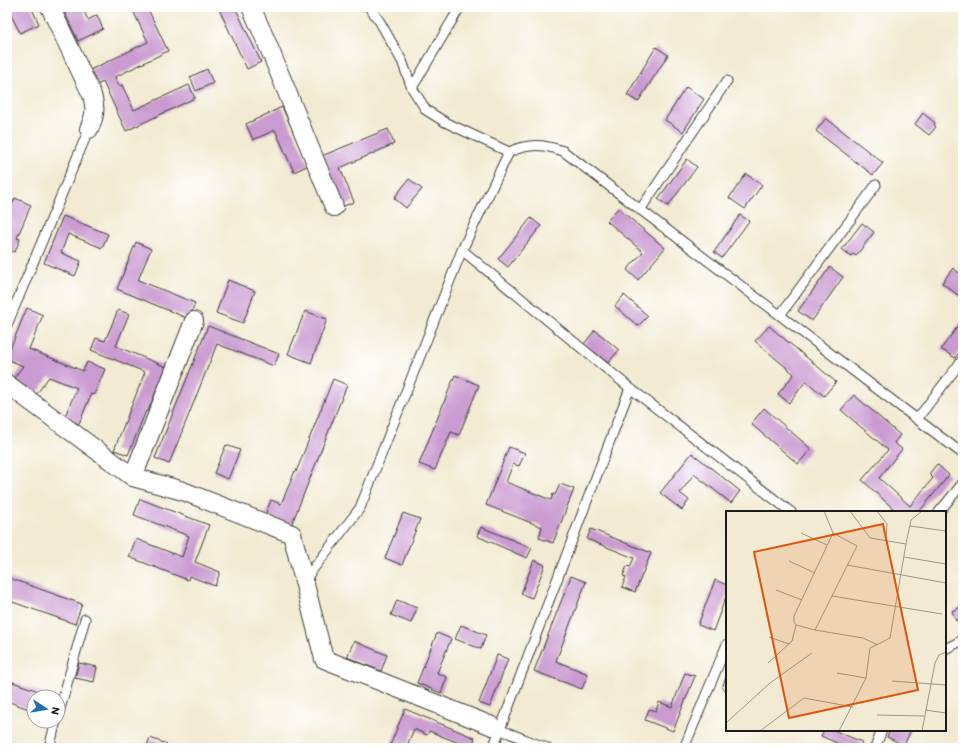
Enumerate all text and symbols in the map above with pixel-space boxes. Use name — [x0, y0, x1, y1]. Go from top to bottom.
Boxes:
inset map — [726, 511, 946, 731]
north arrow — [26, 689, 66, 729]
text: N — [48, 706, 62, 716]

